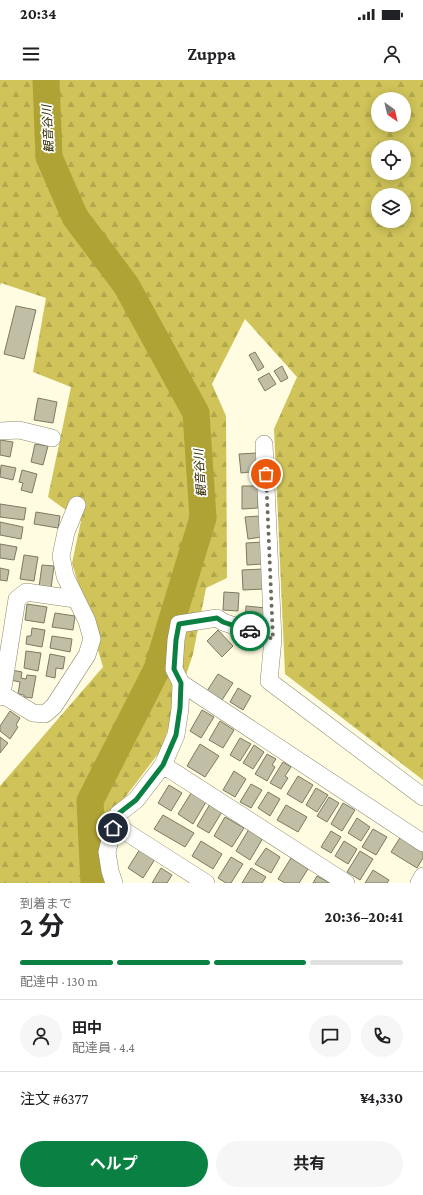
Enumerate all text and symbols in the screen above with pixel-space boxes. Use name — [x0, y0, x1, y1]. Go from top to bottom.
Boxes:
text: 20:34 — [20, 6, 56, 22]
icon: menu — [20, 43, 42, 65]
icon: person — [381, 43, 403, 65]
text: Zuppa — [187, 44, 236, 64]
north arrow — [371, 92, 411, 132]
map controls — [371, 92, 411, 228]
water label: 観音谷川 — [40, 103, 56, 153]
button: locate — [371, 140, 411, 180]
button: layers — [371, 188, 411, 228]
water label: 観音谷川 — [191, 447, 209, 497]
pin — [249, 457, 283, 491]
icon: bag — [255, 463, 277, 485]
courier — [230, 611, 270, 651]
icon: car — [239, 620, 261, 642]
pin — [96, 811, 130, 845]
icon: home — [102, 817, 124, 839]
text: 到着まで — [20, 896, 72, 911]
text: 20:36–20:41 — [325, 909, 403, 925]
text: 2 分 — [20, 912, 64, 941]
text: 配達中 · 130 m — [20, 974, 98, 989]
button: person — [20, 1015, 62, 1057]
button: chat — [309, 1015, 351, 1057]
button: phone — [361, 1015, 403, 1057]
text: 田中 — [72, 1020, 102, 1036]
text: 配達員 · 4.4 — [72, 1040, 135, 1055]
text: ¥4,330 — [360, 1090, 403, 1106]
text: 注文 #6377 — [20, 1091, 88, 1107]
button: ヘルプ — [20, 1141, 208, 1187]
button: 共有 — [216, 1141, 403, 1187]

